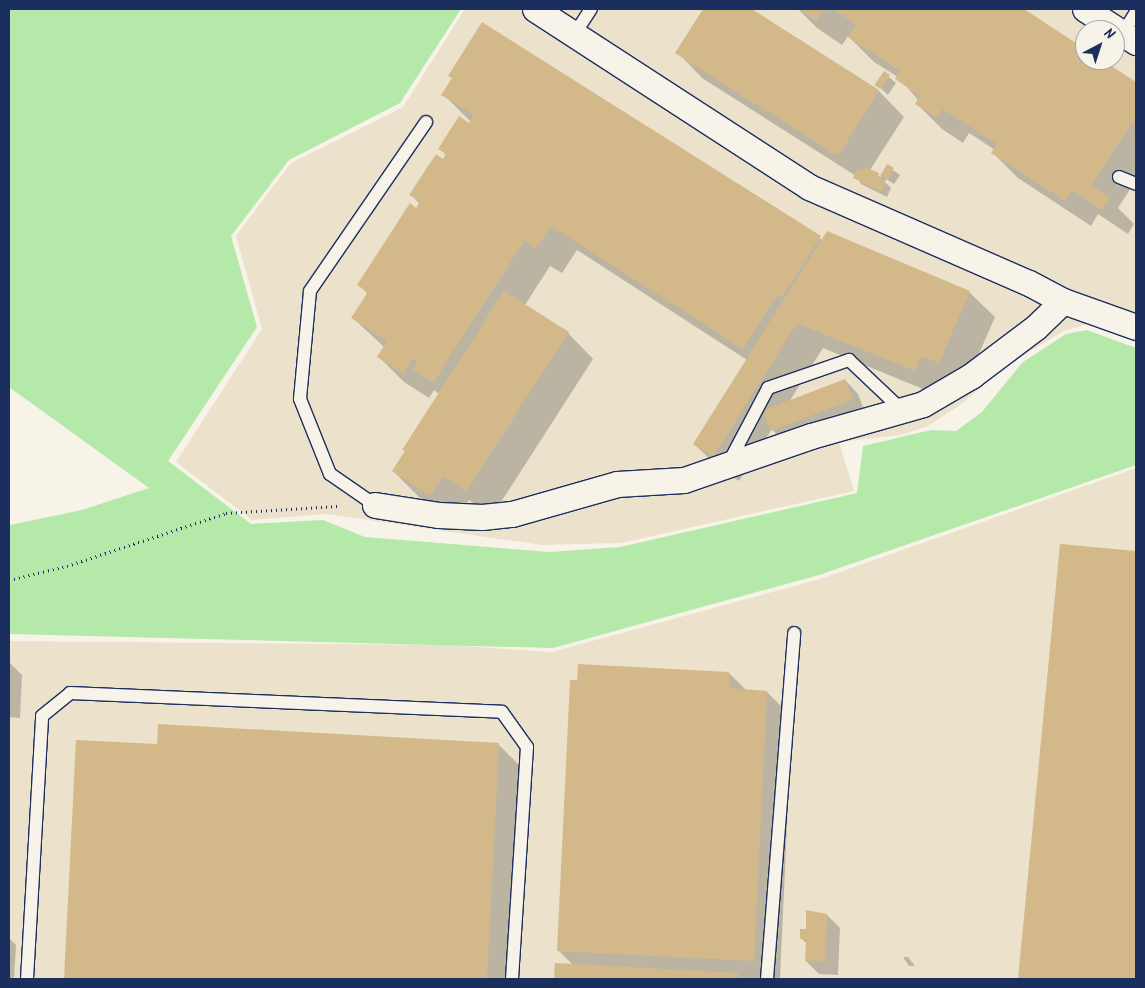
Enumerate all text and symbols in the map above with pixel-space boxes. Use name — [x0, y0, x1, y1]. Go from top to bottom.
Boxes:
north arrow — [1075, 20, 1125, 70]
text: N — [1099, 23, 1119, 46]

